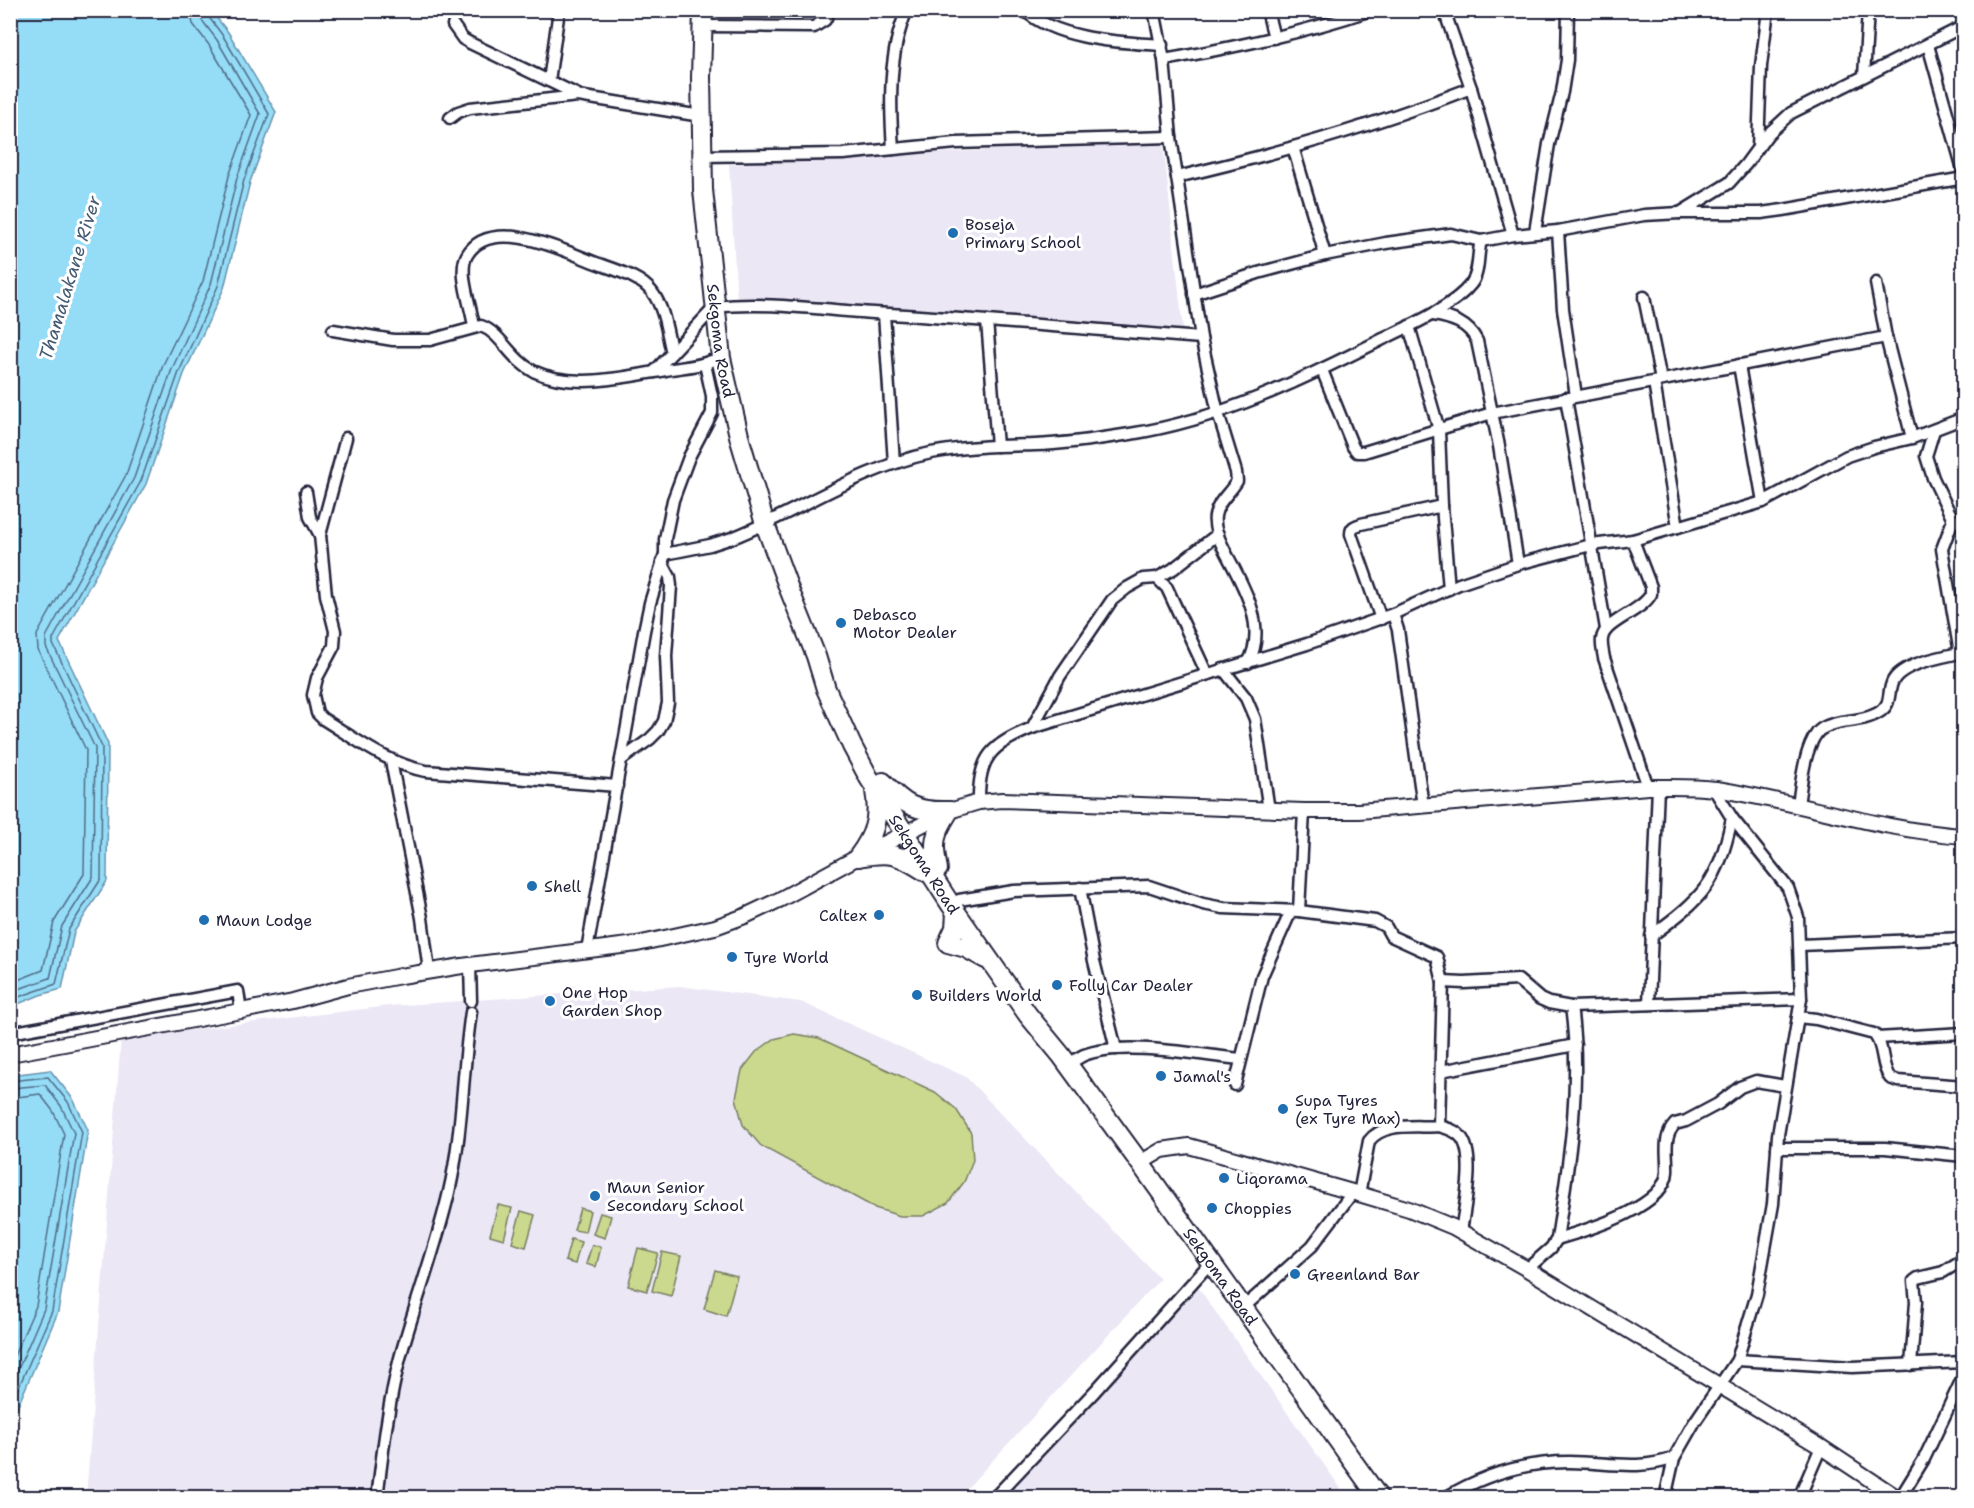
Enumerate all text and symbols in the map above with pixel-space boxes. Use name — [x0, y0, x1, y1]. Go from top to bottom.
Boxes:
water label: Thamalakane River — [34, 192, 107, 363]
place label: Boseja Primary School — [965, 214, 1081, 253]
marker: Boseja Primary School — [946, 226, 960, 240]
street label: Sekgoma Road — [702, 283, 740, 400]
place label: Debasco Motor Dealer — [853, 604, 957, 643]
marker: Debasco Motor Dealer — [834, 616, 848, 630]
street label: Sekgoma Road — [884, 810, 964, 918]
place label: Shell — [544, 876, 581, 897]
marker: Shell — [525, 879, 539, 893]
place label: Caltex — [819, 905, 867, 926]
marker: Caltex — [872, 908, 886, 922]
place label: Maun Lodge — [216, 910, 312, 931]
marker: Maun Lodge — [197, 913, 211, 927]
place label: Tyre World — [744, 947, 829, 968]
marker: Tyre World — [725, 950, 739, 964]
place label: Folly Car Dealer — [1069, 975, 1193, 996]
marker: Folly Car Dealer — [1050, 978, 1064, 992]
place label: One Hop Garden Shop — [562, 982, 662, 1021]
place label: Builders World — [929, 985, 1042, 1006]
marker: Builders World — [910, 988, 924, 1002]
marker: One Hop Garden Shop — [543, 994, 557, 1008]
place label: Jamal's — [1173, 1066, 1231, 1087]
marker: Jamal's — [1154, 1069, 1168, 1083]
place label: Supa Tyres (ex Tyre Max) — [1295, 1090, 1400, 1129]
marker: Supa Tyres (ex Tyre Max) — [1276, 1102, 1290, 1116]
place label: Liqorama — [1236, 1168, 1308, 1189]
marker: Liqorama — [1217, 1171, 1231, 1185]
place label: Maun Senior Secondary School — [607, 1177, 744, 1216]
marker: Maun Senior Secondary School — [588, 1189, 602, 1203]
place label: Choppies — [1224, 1198, 1292, 1219]
marker: Choppies — [1205, 1201, 1219, 1215]
street label: Sekgoma Road — [1179, 1224, 1262, 1329]
place label: Greenland Bar — [1307, 1264, 1420, 1285]
marker: Greenland Bar — [1288, 1267, 1302, 1281]

